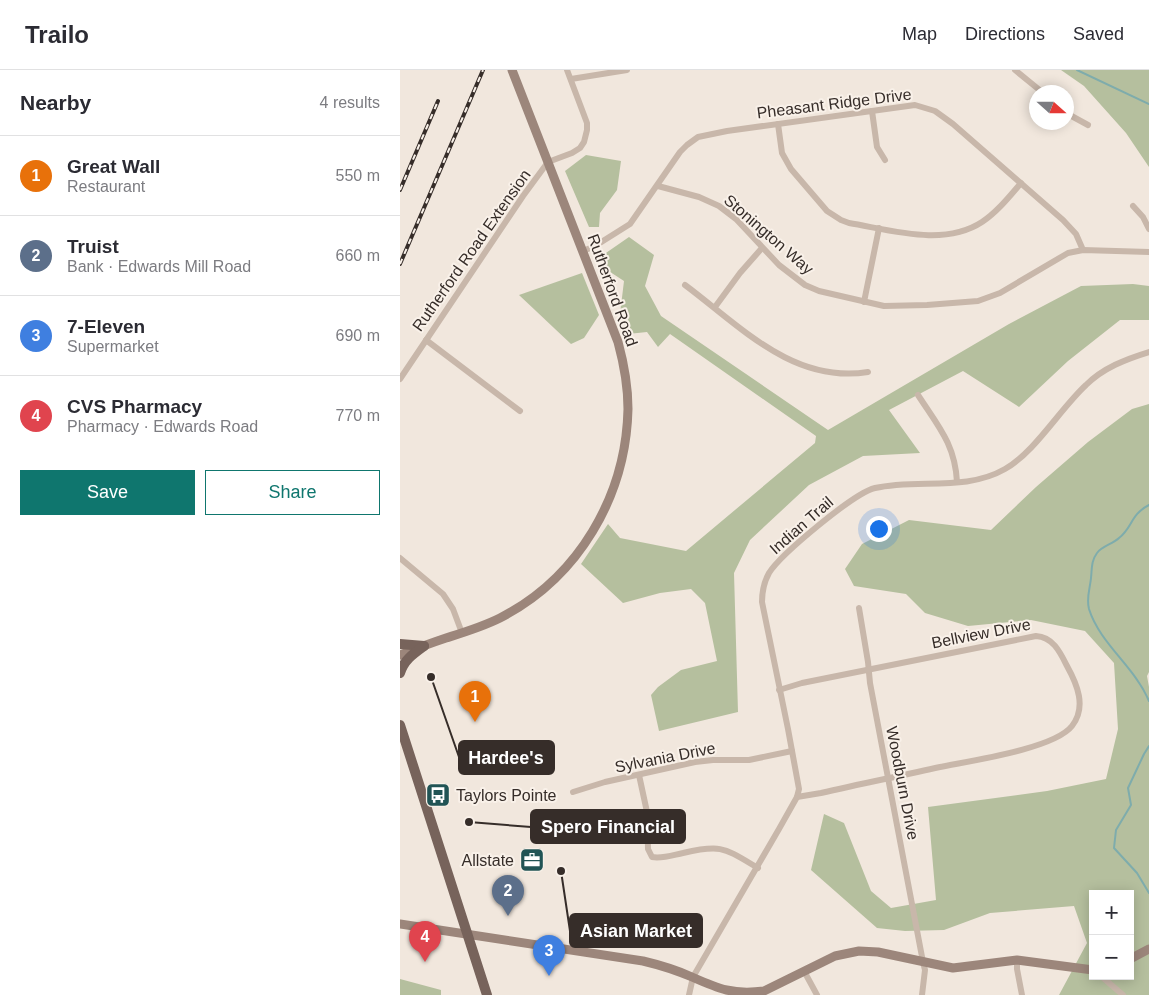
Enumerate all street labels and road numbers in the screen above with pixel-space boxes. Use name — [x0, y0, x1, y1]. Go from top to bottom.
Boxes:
street label: Pheasant Ridge Drive — [756, 86, 912, 121]
street label: Rutherford Road Extension — [409, 166, 534, 334]
street label: Stonington Way — [721, 191, 817, 278]
street label: Rutherford Road — [584, 232, 641, 349]
street label: Indian Trail — [766, 493, 836, 557]
street label: Bellview Drive — [930, 616, 1032, 651]
street label: Woodburn Drive — [883, 725, 922, 841]
street label: Sylvania Drive — [613, 739, 717, 776]

